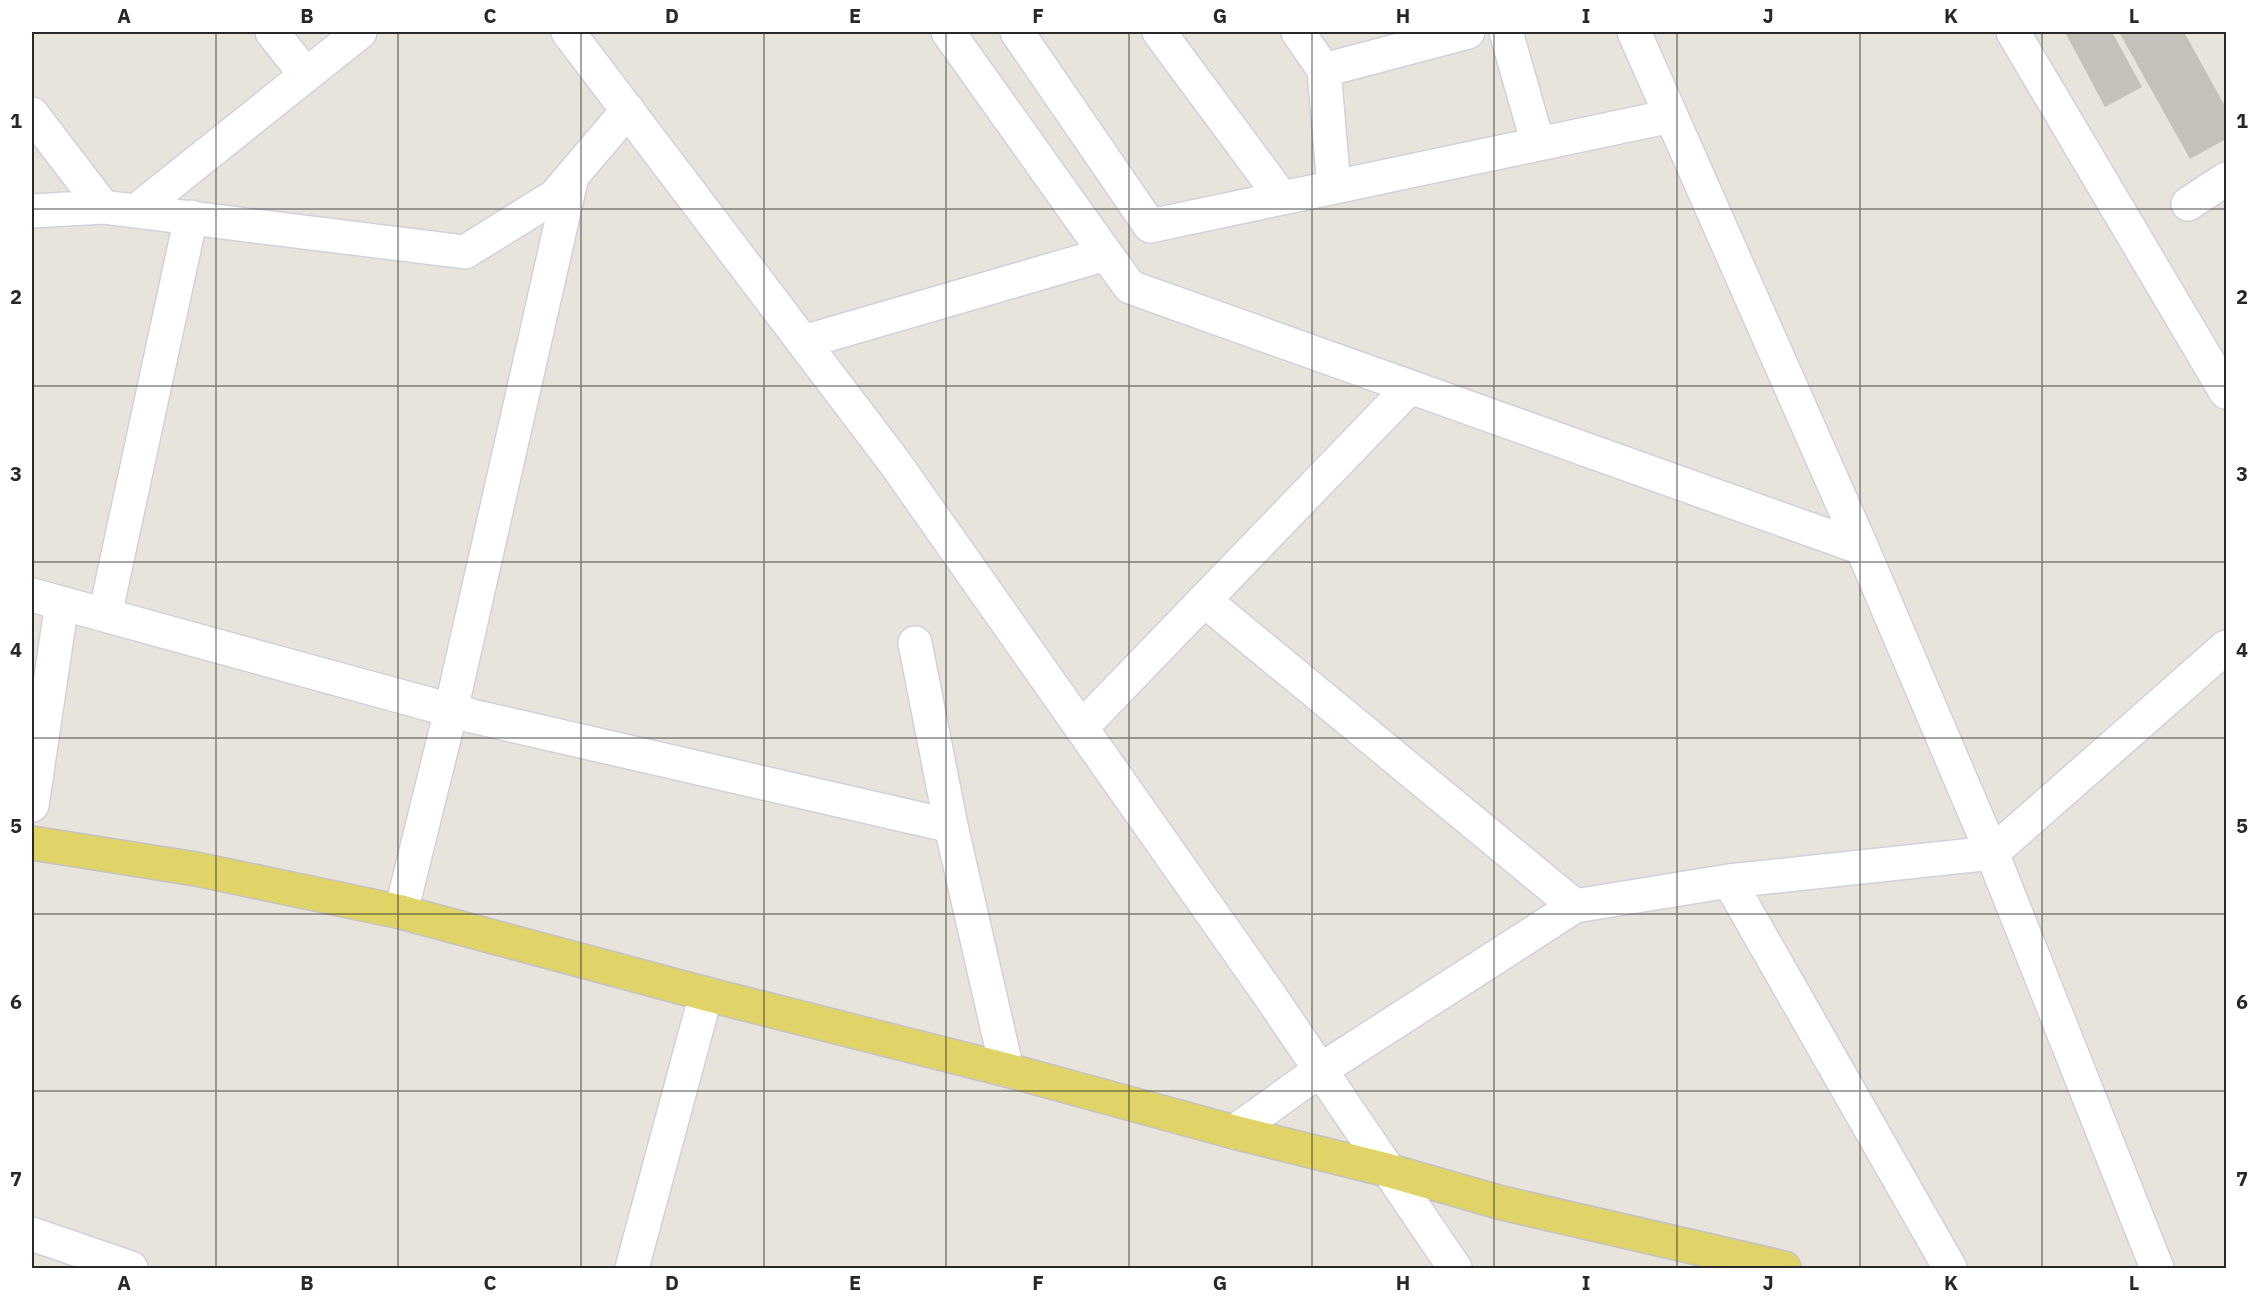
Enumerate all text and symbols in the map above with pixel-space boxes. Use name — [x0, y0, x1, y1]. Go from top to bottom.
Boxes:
text: A — [117, 2, 131, 29]
text: B — [300, 2, 314, 29]
text: C — [483, 2, 497, 29]
text: D — [665, 2, 679, 29]
text: E — [849, 2, 861, 29]
text: F — [1032, 2, 1044, 29]
text: G — [1213, 2, 1227, 29]
text: H — [1396, 2, 1410, 29]
text: I — [1582, 2, 1590, 29]
text: J — [1762, 2, 1774, 29]
text: K — [1944, 2, 1958, 29]
text: L — [2129, 2, 2139, 29]
text: 1 — [10, 107, 22, 134]
text: 1 — [2236, 107, 2248, 134]
text: 2 — [10, 283, 22, 310]
text: 2 — [2236, 283, 2248, 310]
text: 3 — [10, 460, 22, 487]
text: 3 — [2236, 460, 2248, 487]
text: 4 — [10, 636, 22, 663]
text: 4 — [2236, 636, 2248, 663]
text: 5 — [10, 812, 22, 839]
text: 5 — [2236, 812, 2248, 839]
text: 6 — [10, 988, 22, 1015]
text: 6 — [2236, 988, 2248, 1015]
text: 7 — [10, 1165, 22, 1192]
text: 7 — [2236, 1165, 2248, 1192]
text: A — [117, 1269, 131, 1296]
text: B — [300, 1269, 314, 1296]
text: C — [483, 1269, 497, 1296]
text: D — [665, 1269, 679, 1296]
text: E — [849, 1269, 861, 1296]
text: F — [1032, 1269, 1044, 1296]
text: G — [1213, 1269, 1227, 1296]
text: H — [1396, 1269, 1410, 1296]
text: I — [1582, 1269, 1590, 1296]
text: J — [1762, 1269, 1774, 1296]
text: K — [1944, 1269, 1958, 1296]
text: L — [2129, 1269, 2139, 1296]

